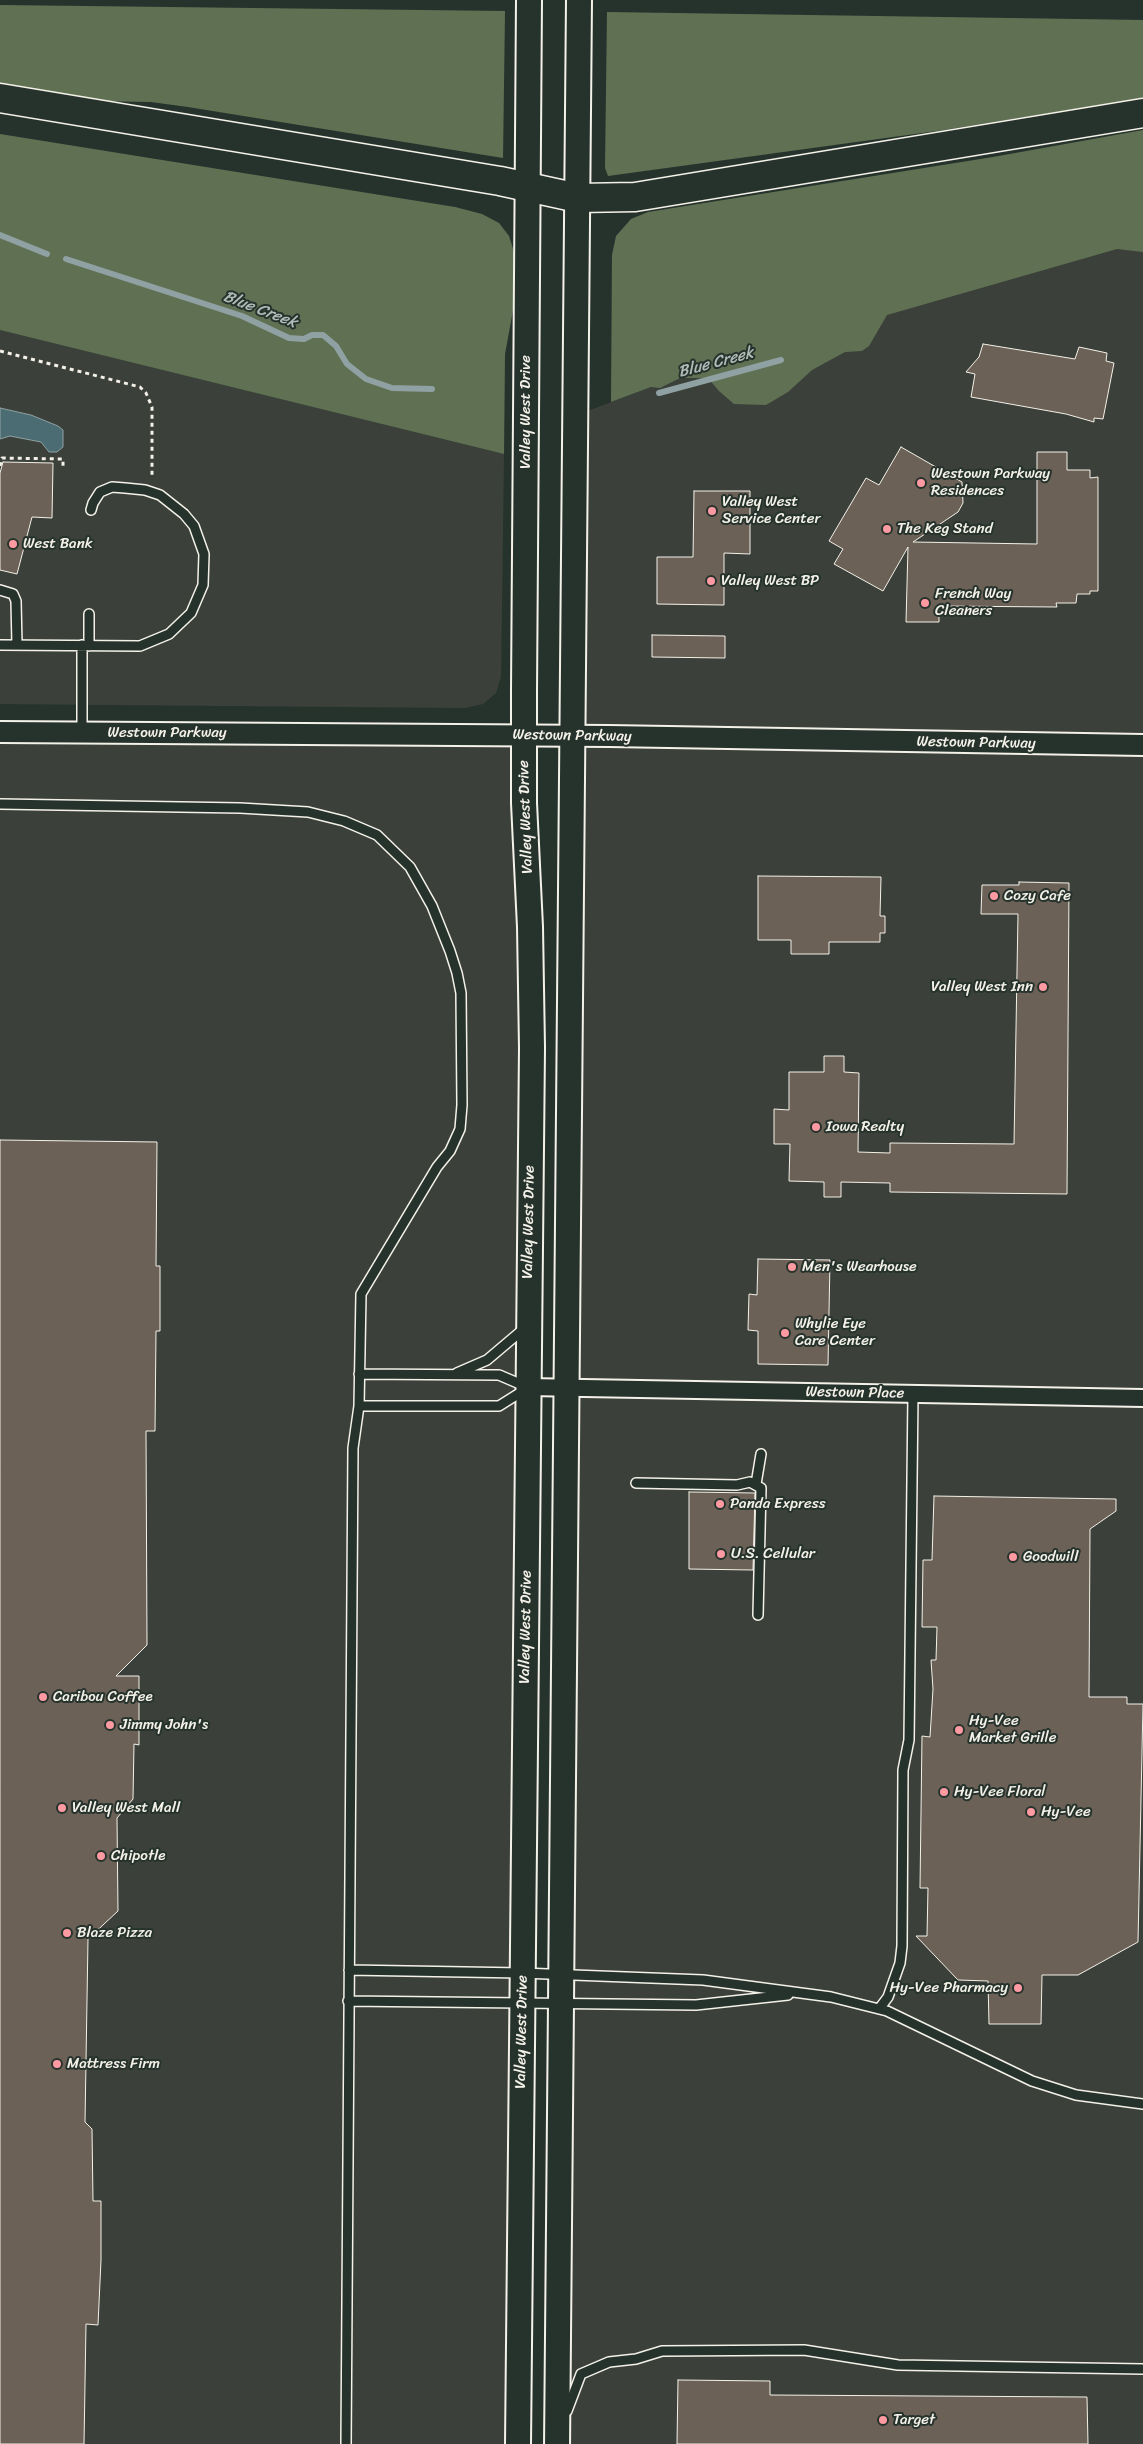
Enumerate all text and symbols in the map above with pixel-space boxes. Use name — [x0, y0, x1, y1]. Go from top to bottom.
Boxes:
water label: Blue Creek — [221, 287, 299, 333]
water label: Blue Creek — [676, 344, 756, 382]
street label: Valley West Drive — [517, 355, 535, 469]
place label: Westown Parkway Residences — [931, 465, 1050, 500]
marker: Westown Parkway Residences — [915, 477, 927, 489]
place label: Valley West Service Center — [722, 493, 821, 528]
marker: Valley West Service Center — [706, 505, 718, 517]
place label: The Keg Stand — [897, 520, 993, 538]
marker: The Keg Stand — [881, 523, 893, 535]
place label: West Bank — [23, 535, 93, 553]
marker: West Bank — [7, 538, 19, 550]
place label: Valley West BP — [721, 572, 819, 590]
marker: Valley West BP — [705, 575, 717, 587]
place label: French Way Cleaners — [935, 585, 1011, 620]
marker: French Way Cleaners — [919, 597, 931, 609]
street label: Westown Parkway — [107, 724, 227, 742]
street label: Westown Parkway — [512, 726, 632, 746]
street label: Westown Parkway — [916, 733, 1036, 753]
street label: Valley West Drive — [515, 760, 537, 874]
place label: Cozy Cafe — [1004, 887, 1071, 905]
marker: Cozy Cafe — [988, 890, 1000, 902]
place label: Valley West Inn — [931, 978, 1033, 996]
marker: Valley West Inn — [1037, 981, 1049, 993]
place label: Iowa Realty — [826, 1118, 904, 1136]
marker: Iowa Realty — [810, 1121, 822, 1133]
street label: Valley West Drive — [519, 1165, 539, 1279]
place label: Men's Wearhouse — [802, 1258, 917, 1276]
marker: Men's Wearhouse — [786, 1261, 798, 1273]
place label: Whylie Eye Care Center — [795, 1315, 875, 1350]
marker: Whylie Eye Care Center — [779, 1327, 791, 1339]
street label: Westown Place — [805, 1383, 905, 1403]
place label: Panda Express — [730, 1495, 826, 1513]
marker: Panda Express — [714, 1498, 726, 1510]
place label: U.S. Cellular — [731, 1545, 815, 1563]
marker: U.S. Cellular — [715, 1548, 727, 1560]
place label: Goodwill — [1023, 1548, 1079, 1566]
marker: Goodwill — [1007, 1551, 1019, 1563]
street label: Valley West Drive — [516, 1570, 536, 1684]
place label: Caribou Coffee — [53, 1688, 153, 1706]
marker: Caribou Coffee — [37, 1691, 49, 1703]
place label: Hy-Vee Market Grille — [969, 1712, 1056, 1747]
place label: Jimmy John's — [120, 1716, 208, 1734]
marker: Jimmy John's — [104, 1719, 116, 1731]
marker: Hy-Vee Market Grille — [953, 1724, 965, 1736]
place label: Hy-Vee Floral — [954, 1783, 1046, 1801]
marker: Hy-Vee Floral — [938, 1786, 950, 1798]
place label: Valley West Mall — [72, 1799, 180, 1817]
marker: Valley West Mall — [56, 1802, 68, 1814]
place label: Hy-Vee — [1041, 1803, 1091, 1821]
marker: Hy-Vee — [1025, 1806, 1037, 1818]
place label: Chipotle — [111, 1847, 165, 1865]
marker: Chipotle — [95, 1850, 107, 1862]
place label: Blaze Pizza — [77, 1924, 152, 1942]
marker: Blaze Pizza — [61, 1927, 73, 1939]
street label: Valley West Drive — [512, 1975, 532, 2089]
place label: Hy-Vee Pharmacy — [889, 1979, 1008, 1997]
marker: Hy-Vee Pharmacy — [1012, 1982, 1024, 1994]
place label: Mattress Firm — [67, 2055, 160, 2073]
marker: Mattress Firm — [51, 2058, 63, 2070]
place label: Target — [893, 2411, 935, 2429]
marker: Target — [877, 2414, 889, 2426]

